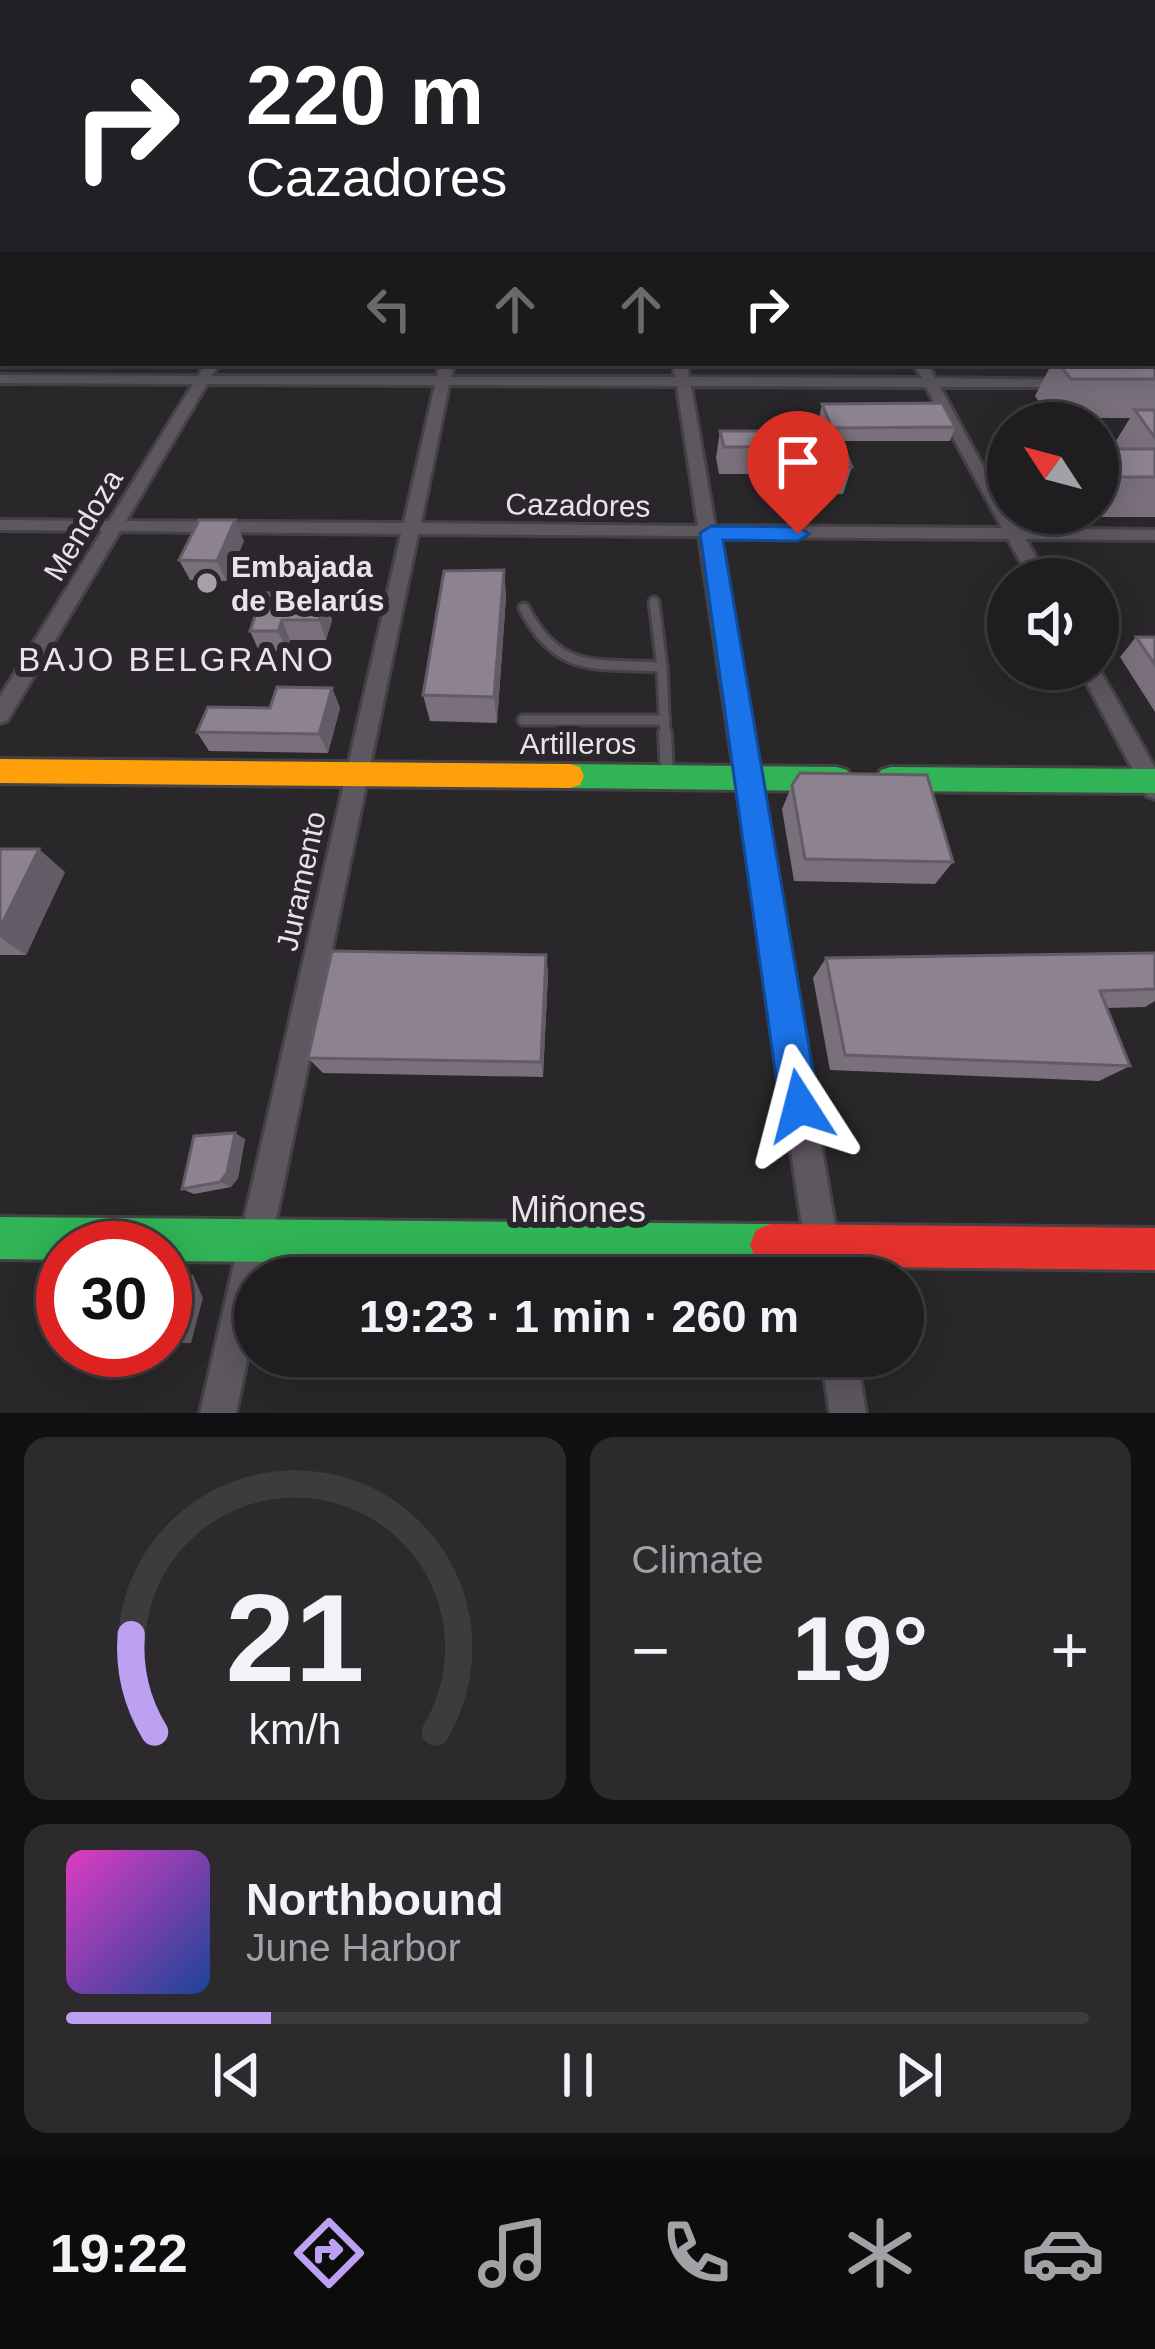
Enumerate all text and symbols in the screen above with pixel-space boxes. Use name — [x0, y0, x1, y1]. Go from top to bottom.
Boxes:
icon: right — [48, 48, 204, 204]
text: 220 m — [246, 48, 484, 142]
text: Cazadores — [246, 147, 507, 207]
icon: left — [356, 276, 422, 342]
icon: ahead — [482, 276, 548, 342]
icon: ahead — [608, 276, 674, 342]
icon: right — [734, 276, 800, 342]
north arrow — [987, 402, 1119, 534]
map controls — [987, 402, 1119, 690]
pin — [747, 411, 849, 534]
icon: arrive — [765, 429, 831, 495]
street label: Mendoza — [37, 463, 129, 586]
street label: Cazadores — [505, 487, 651, 523]
place label: Embajada de Belarús — [231, 550, 384, 617]
button: sound — [987, 558, 1119, 690]
marker: Embajada de Belarús — [194, 570, 220, 596]
district label: BAJO BELGRANO — [18, 641, 336, 678]
street label: Artilleros — [520, 727, 636, 760]
street label: Juramento — [270, 808, 332, 954]
position arrow — [737, 1043, 863, 1169]
street label: Miñones — [510, 1189, 646, 1230]
speed limit sign: 30 — [36, 1221, 192, 1377]
text: 19:23 · 1 min · 260 m — [359, 1291, 799, 1342]
text: Climate — [632, 1538, 764, 1581]
text: 21 — [225, 1568, 364, 1707]
text: 19° — [792, 1599, 928, 1699]
text: − — [632, 1613, 670, 1687]
text: + — [1050, 1613, 1089, 1687]
text: km/h — [248, 1704, 341, 1752]
text: Northbound — [246, 1874, 503, 1925]
text: June Harbor — [246, 1926, 461, 1969]
icon: previous — [204, 2042, 270, 2108]
icon: pause — [545, 2042, 611, 2108]
icon: next — [886, 2042, 952, 2108]
icon: directions — [287, 2211, 371, 2295]
icon: music — [471, 2211, 555, 2295]
icon: phone — [654, 2211, 738, 2295]
icon: climate — [838, 2211, 922, 2295]
icon: car — [1021, 2211, 1105, 2295]
text: 19:22 — [50, 2223, 188, 2283]

